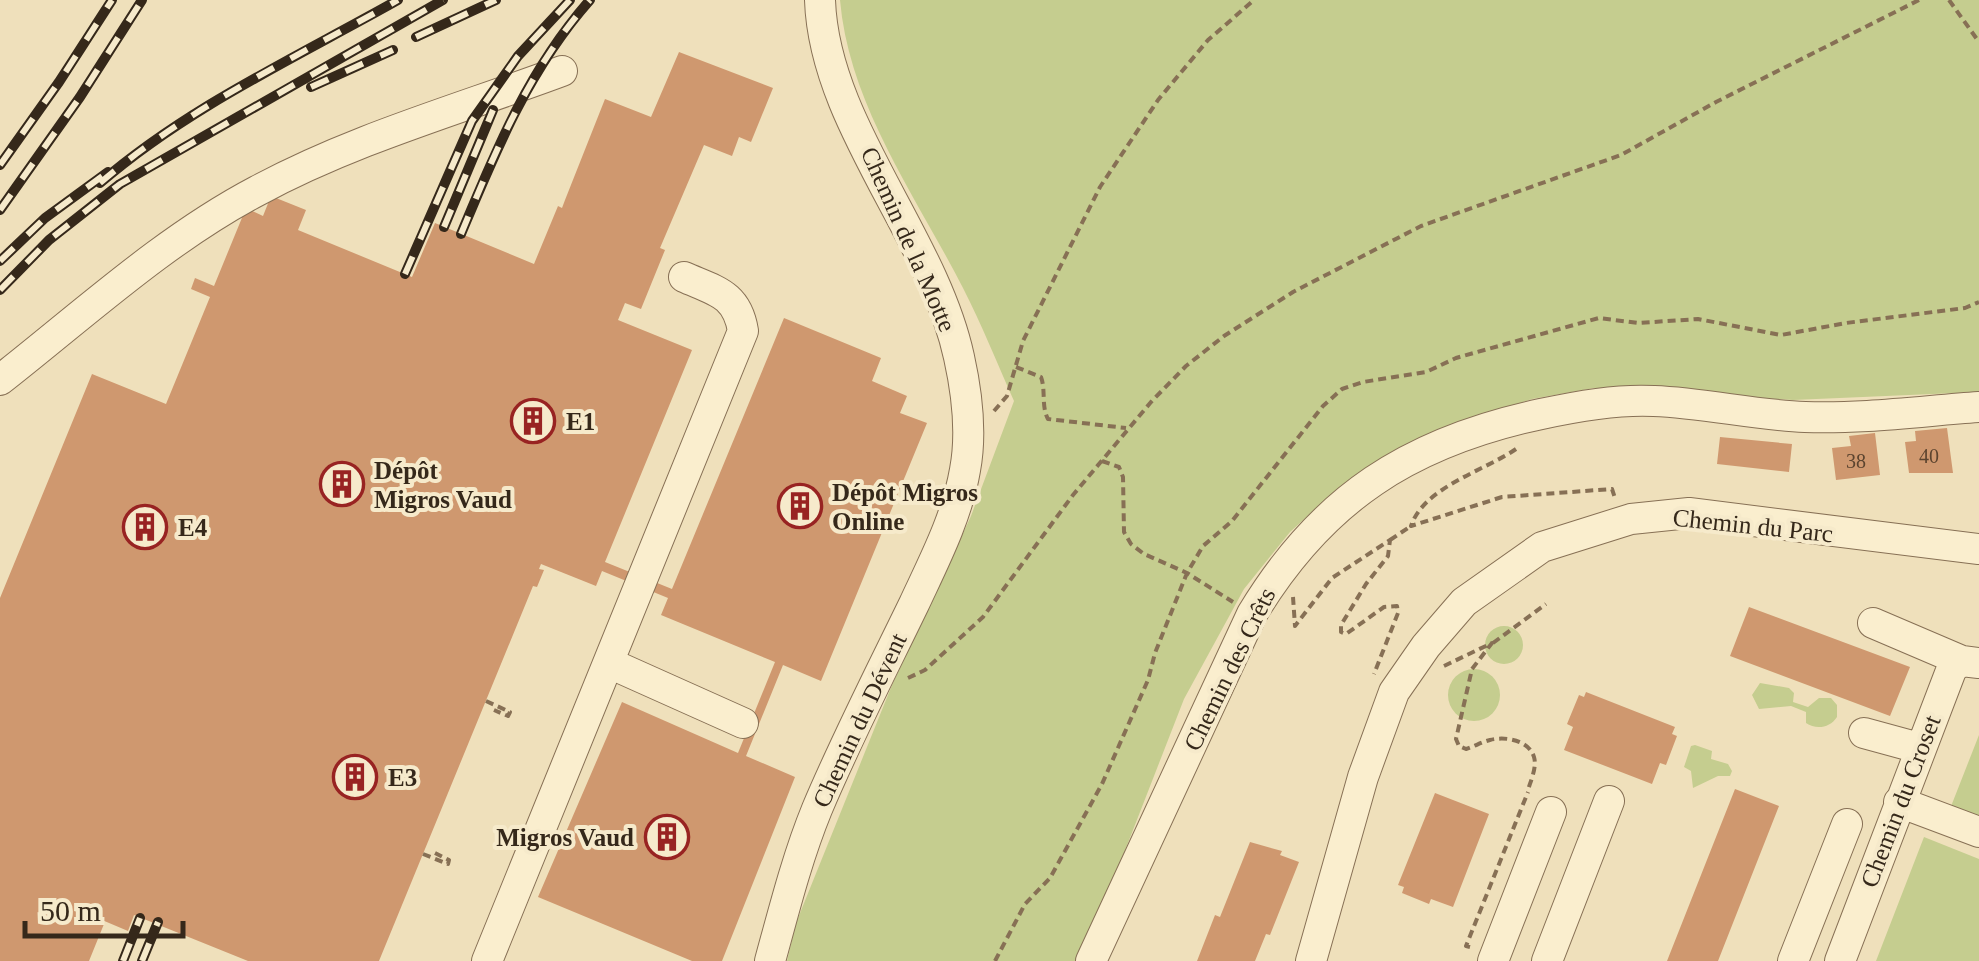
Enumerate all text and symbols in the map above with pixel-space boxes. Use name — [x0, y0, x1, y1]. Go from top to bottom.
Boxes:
street label: Chemin de la Motte — [856, 143, 961, 336]
building icon: E1 — [510, 398, 556, 444]
place label: E1 — [566, 408, 595, 435]
house number: 40 — [1919, 445, 1939, 467]
house number: 38 — [1846, 450, 1866, 472]
place label: Dépôt Migros Vaud — [374, 457, 512, 513]
building icon: Dépôt Migros Vaud — [319, 461, 365, 507]
place label: Dépôt Migros Online — [832, 479, 978, 535]
building icon: Dépôt Migros Online — [777, 483, 823, 529]
building icon: E4 — [122, 504, 168, 550]
street label: Chemin du Parc — [1671, 504, 1834, 547]
place label: E4 — [178, 514, 208, 541]
street label: Chemin des Crêts — [1178, 583, 1281, 755]
street label: Chemin du Dévent — [807, 629, 912, 811]
street label: Chemin du Croset — [1855, 711, 1946, 891]
building icon: E3 — [332, 754, 378, 800]
place label: E3 — [388, 764, 417, 791]
building icon: Migros Vaud — [644, 814, 690, 860]
place label: Migros Vaud — [496, 824, 634, 851]
scale bar — [25, 876, 182, 938]
text: 50 m — [40, 894, 101, 927]

